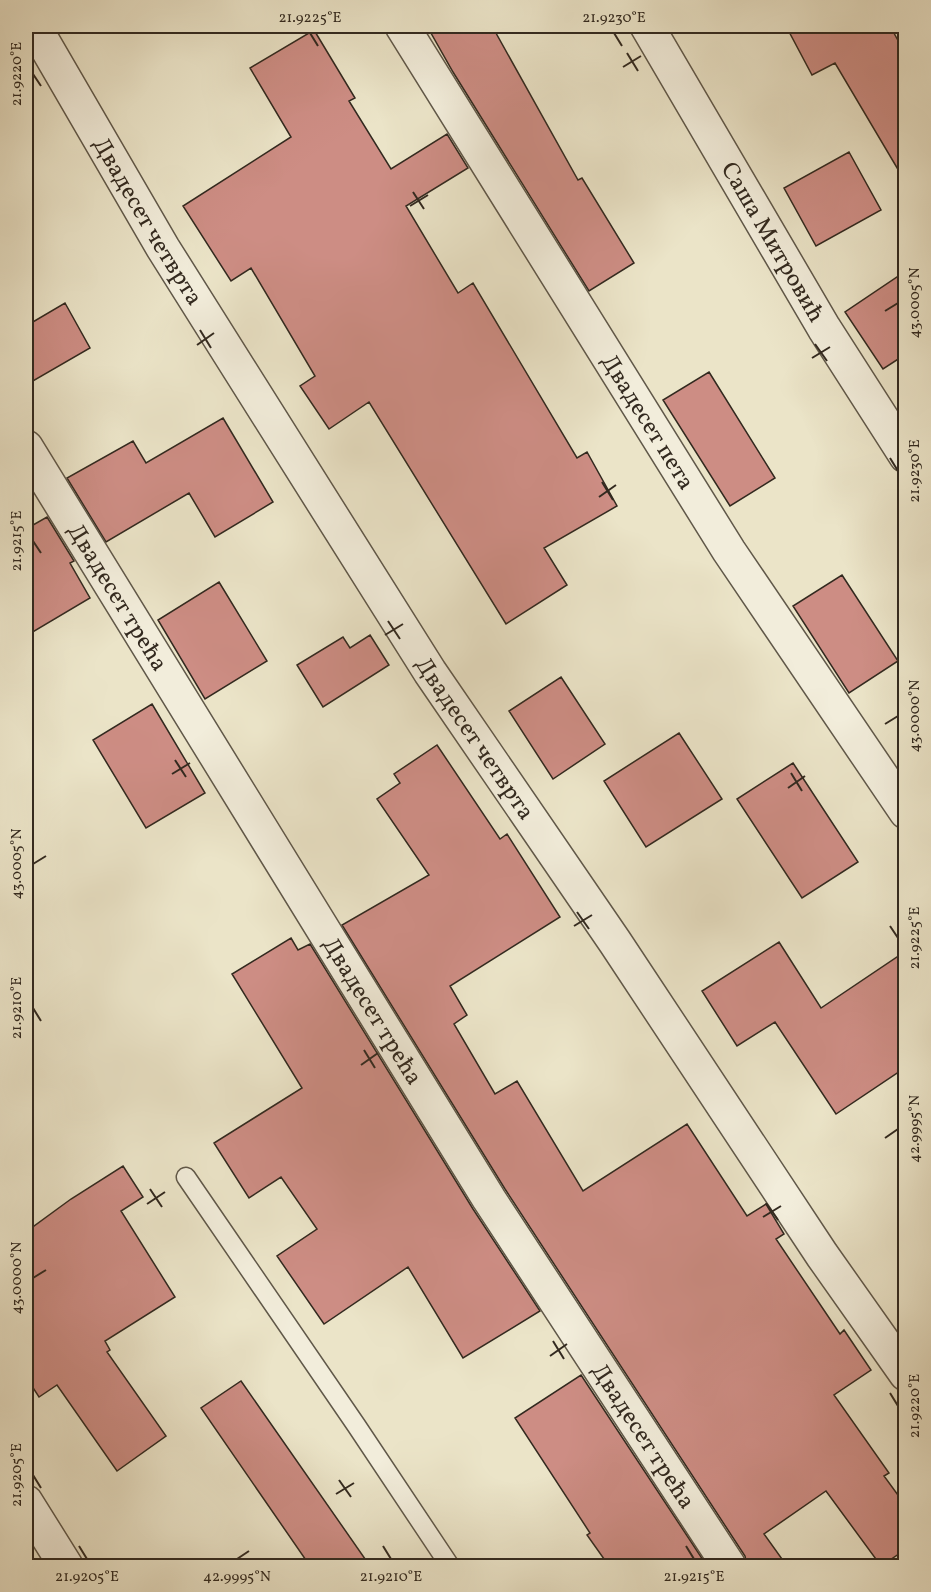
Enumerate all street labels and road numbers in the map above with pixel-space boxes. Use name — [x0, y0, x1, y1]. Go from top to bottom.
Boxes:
street label: Двадесет четврта — [83, 131, 210, 313]
street label: Саша Митровић — [711, 156, 832, 329]
street label: Двадесет пета — [591, 348, 702, 497]
street label: Двадесет трећа — [58, 517, 175, 678]
street label: Двадесет четврта — [406, 651, 542, 828]
street label: Двадесет трећа — [313, 931, 430, 1092]
street label: Двадесет трећа — [582, 1357, 702, 1517]

